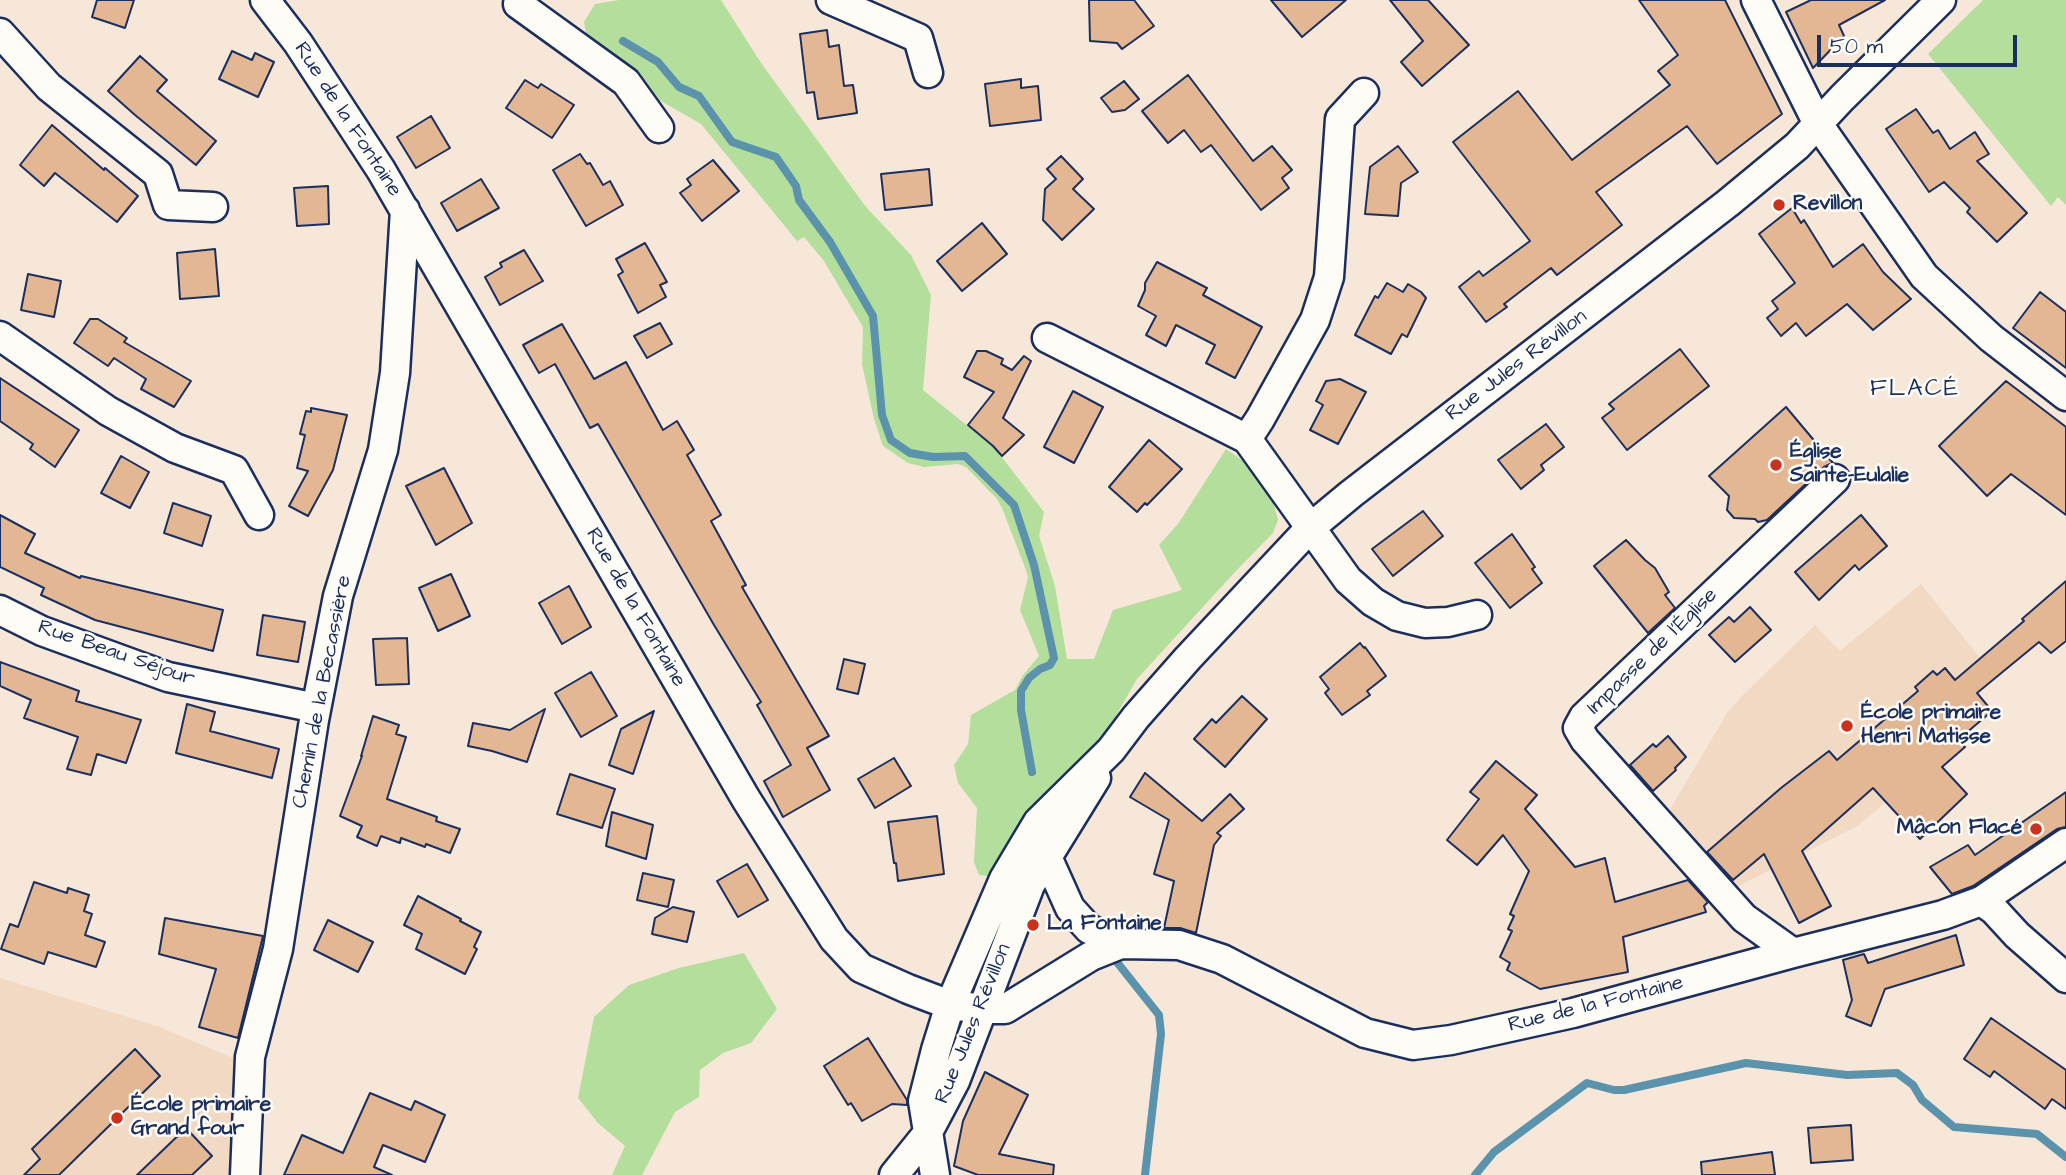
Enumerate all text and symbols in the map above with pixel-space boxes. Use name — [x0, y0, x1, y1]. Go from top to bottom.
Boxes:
scale bar — [1821, 21, 2021, 65]
text: 50 m — [1830, 32, 1883, 61]
street label: Rue de la Fontaine — [288, 38, 406, 202]
place label: Revillon — [1793, 192, 1862, 218]
marker: Revillon — [1771, 197, 1787, 213]
street label: Rue Jules Révillon — [1441, 305, 1593, 427]
district label: FLACÉ — [1871, 376, 1959, 404]
place label: Église Sainte-Eulalie — [1790, 440, 1909, 490]
marker: Église Sainte-Eulalie — [1768, 457, 1784, 473]
street label: Rue de la Fontaine — [579, 524, 691, 692]
street label: Chemin de la Becassière — [288, 573, 358, 811]
street label: Impasse de l'Église — [1583, 583, 1723, 721]
street label: Rue Beau Séjour — [34, 615, 198, 693]
place label: École primaire Henri Matisse — [1861, 701, 2001, 751]
marker: École primaire Henri Matisse — [1839, 718, 1855, 734]
place label: Mâcon Flacé — [1897, 816, 2022, 842]
marker: Mâcon Flacé — [2028, 821, 2044, 837]
place label: La Fontaine — [1047, 912, 1162, 938]
marker: La Fontaine — [1025, 917, 1041, 933]
street label: Rue Jules Révillon — [930, 940, 1018, 1108]
street label: Rue de la Fontaine — [1506, 971, 1686, 1039]
place label: École primaire Grand four — [131, 1093, 271, 1143]
marker: École primaire Grand four — [109, 1110, 125, 1126]

